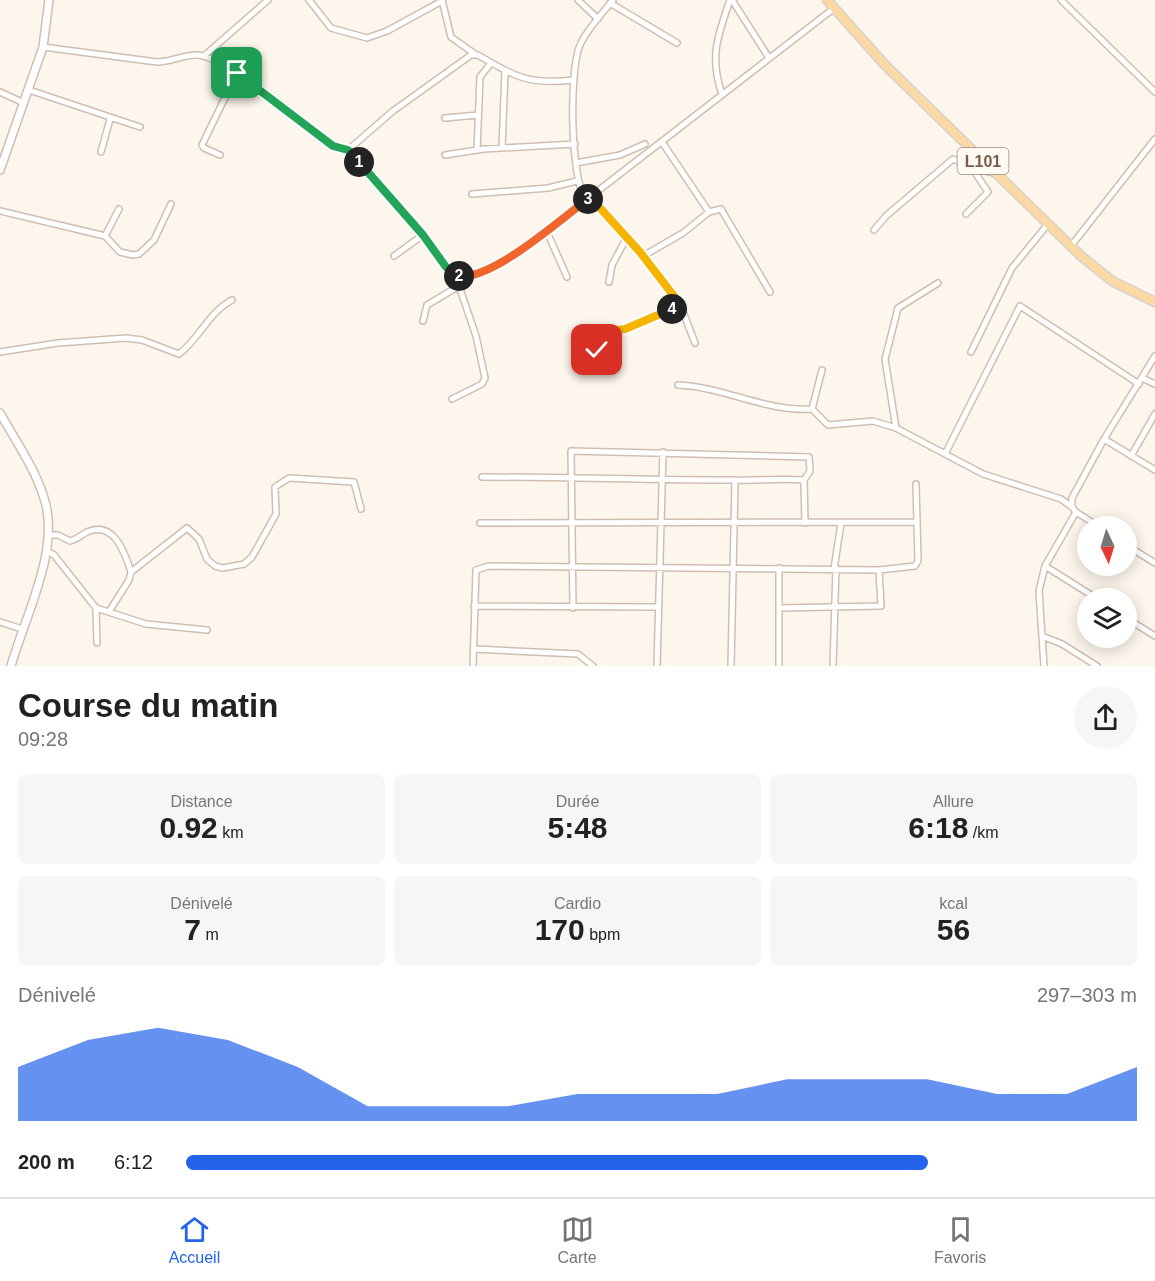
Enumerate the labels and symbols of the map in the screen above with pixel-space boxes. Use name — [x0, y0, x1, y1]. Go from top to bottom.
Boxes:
pin — [211, 47, 262, 98]
pin: 1 — [344, 147, 374, 177]
road number: L101 — [958, 148, 1008, 174]
pin: 3 — [573, 184, 603, 214]
pin: 2 — [444, 261, 474, 291]
pin: 4 — [657, 294, 687, 324]
pin — [571, 324, 622, 375]
north arrow — [1077, 516, 1137, 576]

